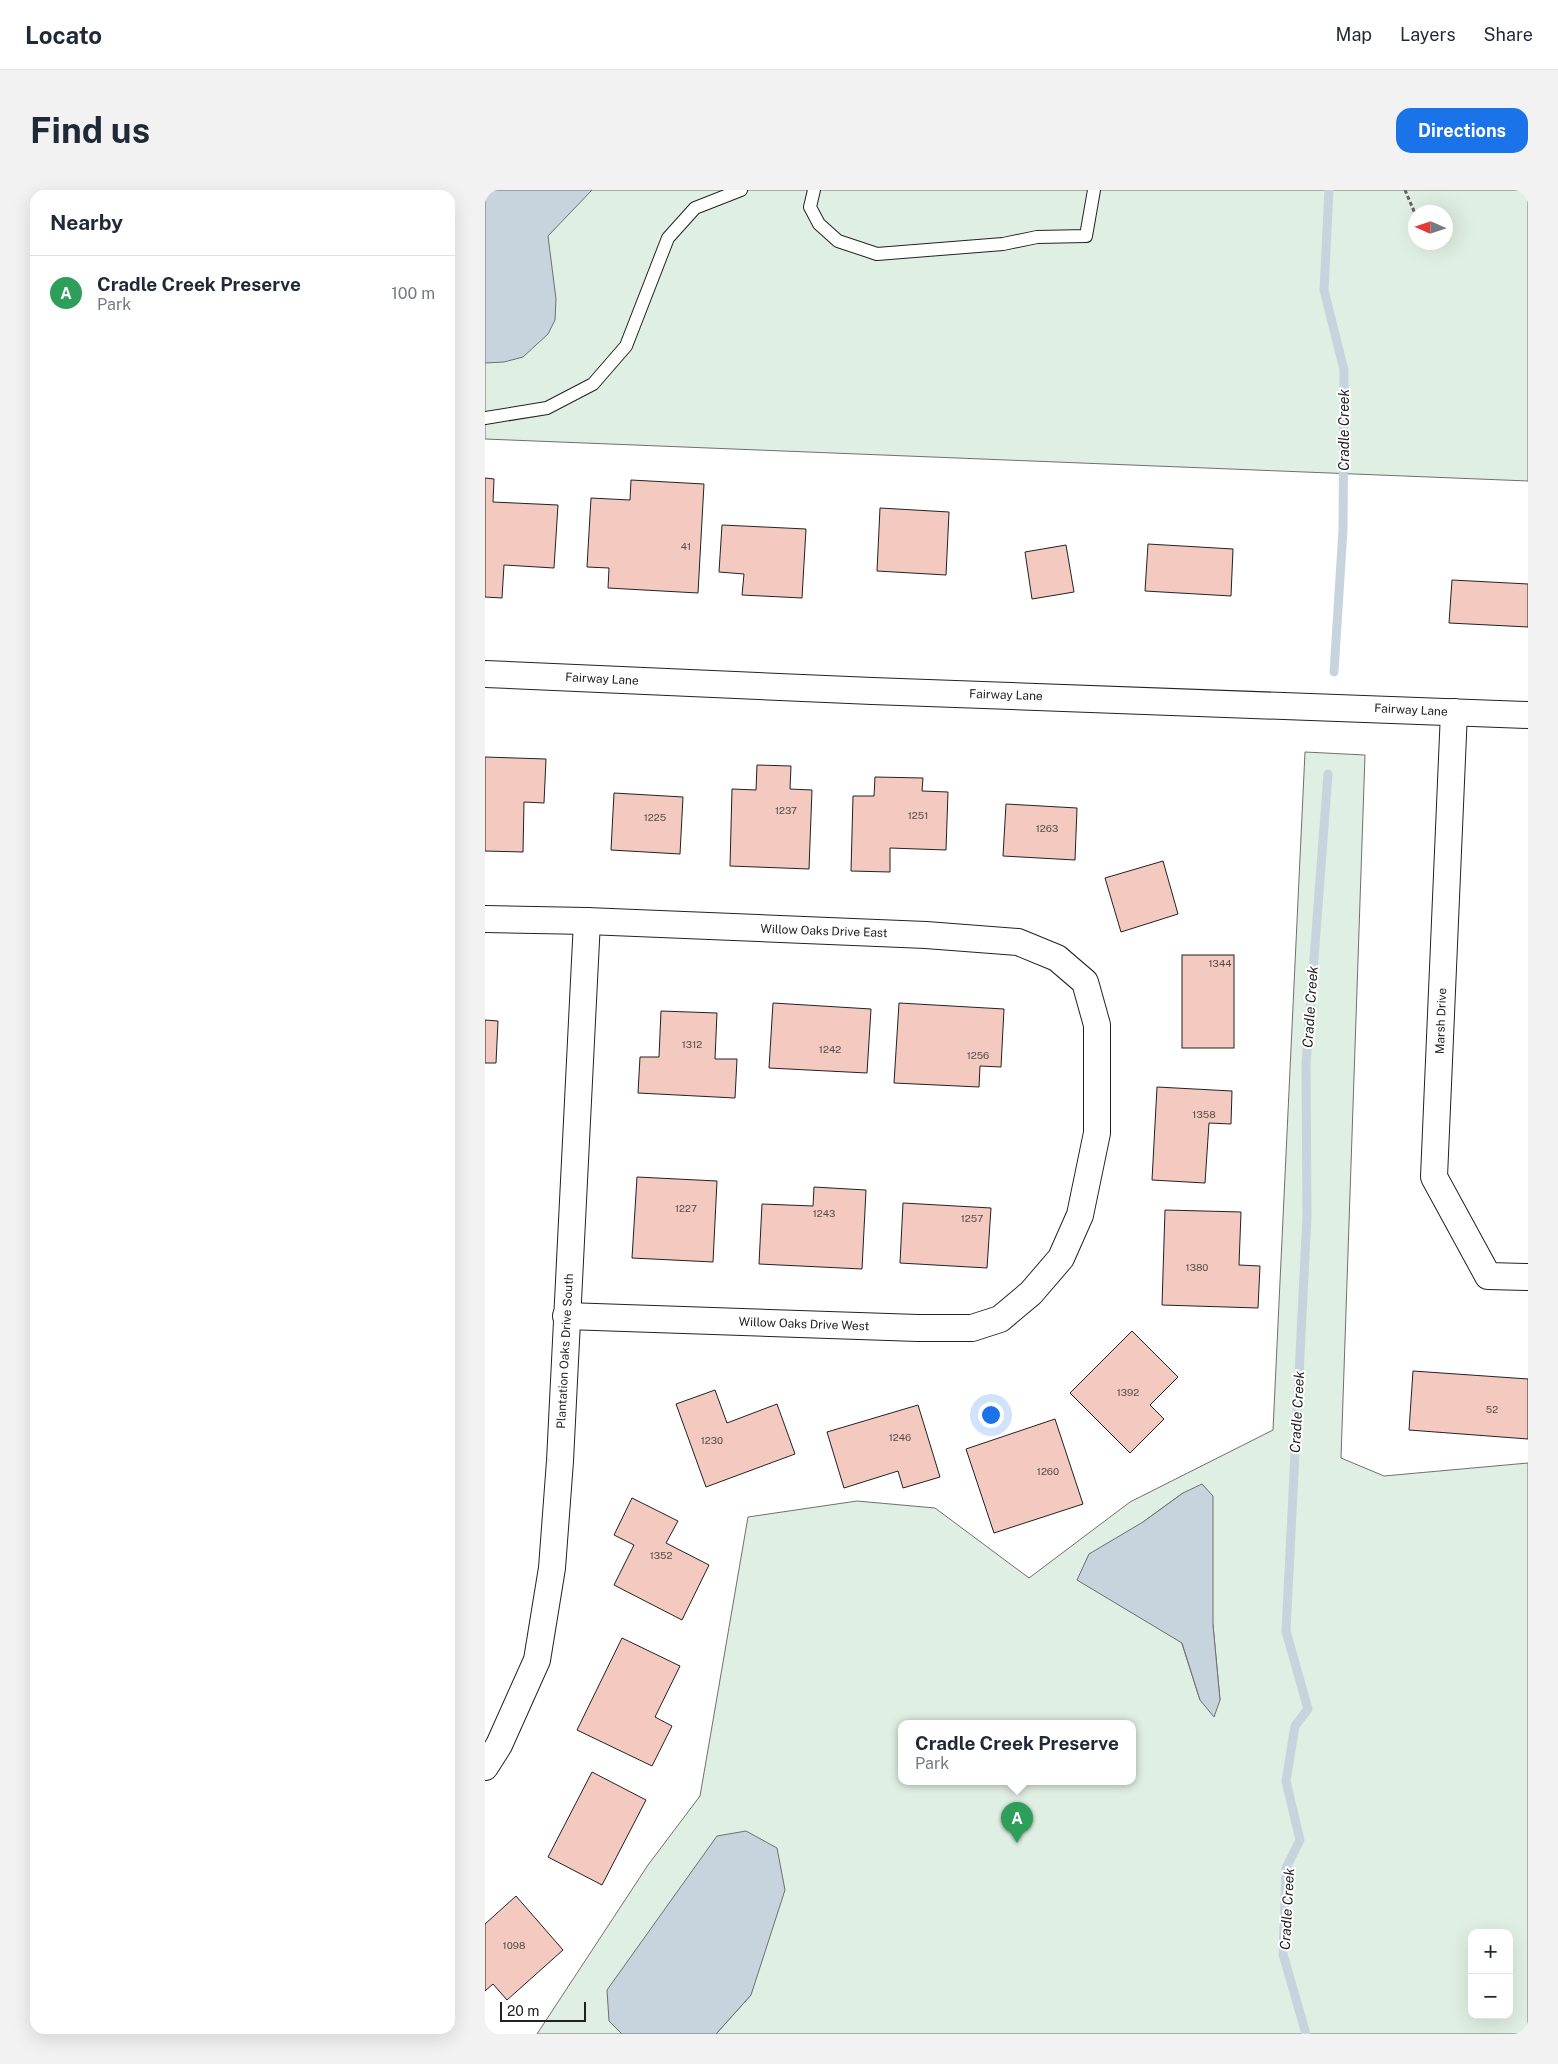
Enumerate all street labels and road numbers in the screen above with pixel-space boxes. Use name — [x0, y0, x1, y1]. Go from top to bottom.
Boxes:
street label: Fairway Lane — [565, 670, 639, 688]
street label: Fairway Lane — [969, 687, 1043, 703]
street label: Fairway Lane — [1374, 701, 1448, 719]
street label: Willow Oaks Drive East — [760, 922, 888, 940]
street label: Marsh Drive — [1433, 987, 1449, 1054]
street label: Plantation Oaks Drive South — [554, 1273, 576, 1429]
street label: Willow Oaks Drive West — [738, 1315, 870, 1333]

